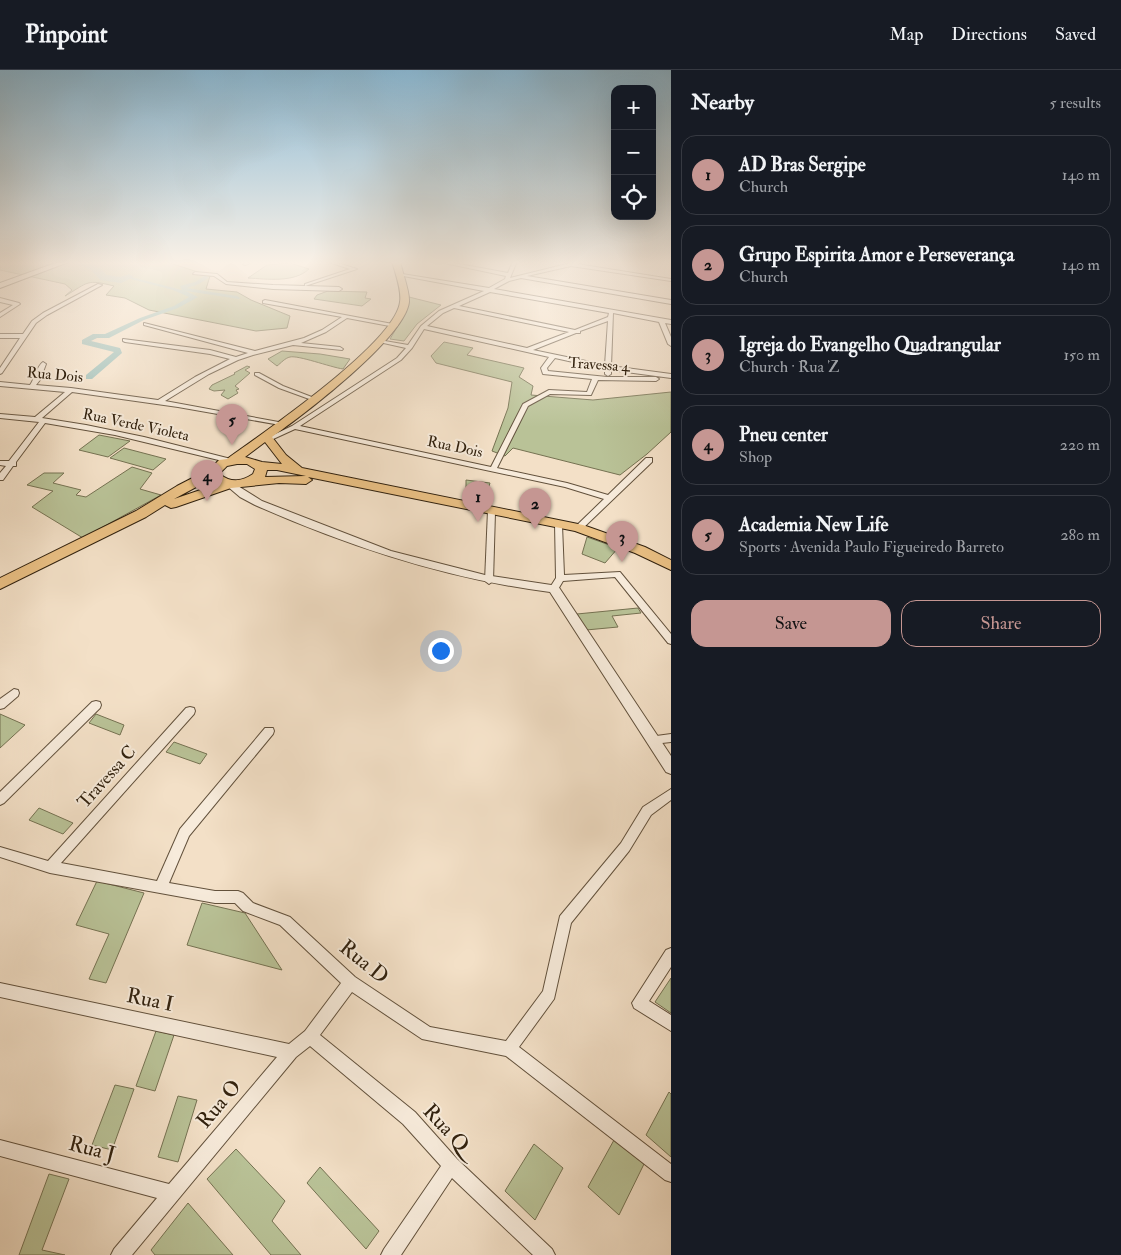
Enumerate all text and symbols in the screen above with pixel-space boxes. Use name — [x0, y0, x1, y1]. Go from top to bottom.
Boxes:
text: Pinpoint — [25, 19, 108, 50]
text: Map — [890, 23, 923, 46]
text: Directions — [951, 23, 1027, 46]
text: Saved — [1055, 23, 1096, 46]
map controls — [611, 85, 656, 220]
button: + — [611, 85, 656, 130]
text: Nearby — [691, 89, 754, 116]
text: 5 results — [1050, 93, 1101, 113]
button: − — [611, 130, 656, 175]
text: AD Bras Sergipe — [739, 153, 866, 177]
text: 1 — [705, 165, 711, 185]
text: 140 m — [1062, 165, 1100, 185]
button: locate — [611, 175, 656, 220]
text: Church — [739, 177, 788, 197]
text: Grupo Espirita Amor e Perseverança — [739, 243, 1014, 267]
text: 2 — [704, 255, 712, 275]
text: 140 m — [1062, 255, 1100, 275]
text: Church — [739, 267, 788, 287]
text: Igreja do Evangelho Quadrangular — [739, 333, 1001, 357]
text: 3 — [705, 345, 711, 365]
text: 150 m — [1063, 345, 1100, 365]
street label: Travessa 4 — [568, 353, 631, 377]
text: Church · Rua Z — [739, 357, 839, 377]
street label: Rua Dois — [26, 363, 84, 387]
street label: Rua Verde Violeta — [81, 404, 192, 446]
pin: 5 — [216, 404, 248, 445]
text: Pneu center — [739, 423, 828, 447]
street label: Rua Dois — [426, 432, 484, 462]
text: 4 — [704, 435, 712, 455]
text: 220 m — [1060, 435, 1100, 455]
text: Shop — [739, 447, 772, 467]
pin: 4 — [191, 460, 223, 501]
pin: 1 — [462, 481, 494, 522]
pin: 2 — [519, 488, 551, 529]
text: Academia New Life — [739, 513, 889, 537]
pin: 3 — [606, 521, 638, 562]
text: 5 — [704, 525, 712, 545]
text: 280 m — [1060, 525, 1100, 545]
text: Sports · Avenida Paulo Figueiredo Barreto — [739, 537, 1004, 557]
button: Save — [691, 600, 891, 647]
button: Share — [901, 600, 1101, 647]
your location — [428, 638, 454, 664]
street label: Travessa C — [73, 741, 141, 813]
street label: Rua D — [334, 934, 394, 990]
street label: Rua I — [124, 982, 176, 1018]
street label: Rua O — [191, 1074, 247, 1134]
street label: Rua Q — [417, 1098, 484, 1168]
street label: Rua J — [66, 1130, 118, 1168]

